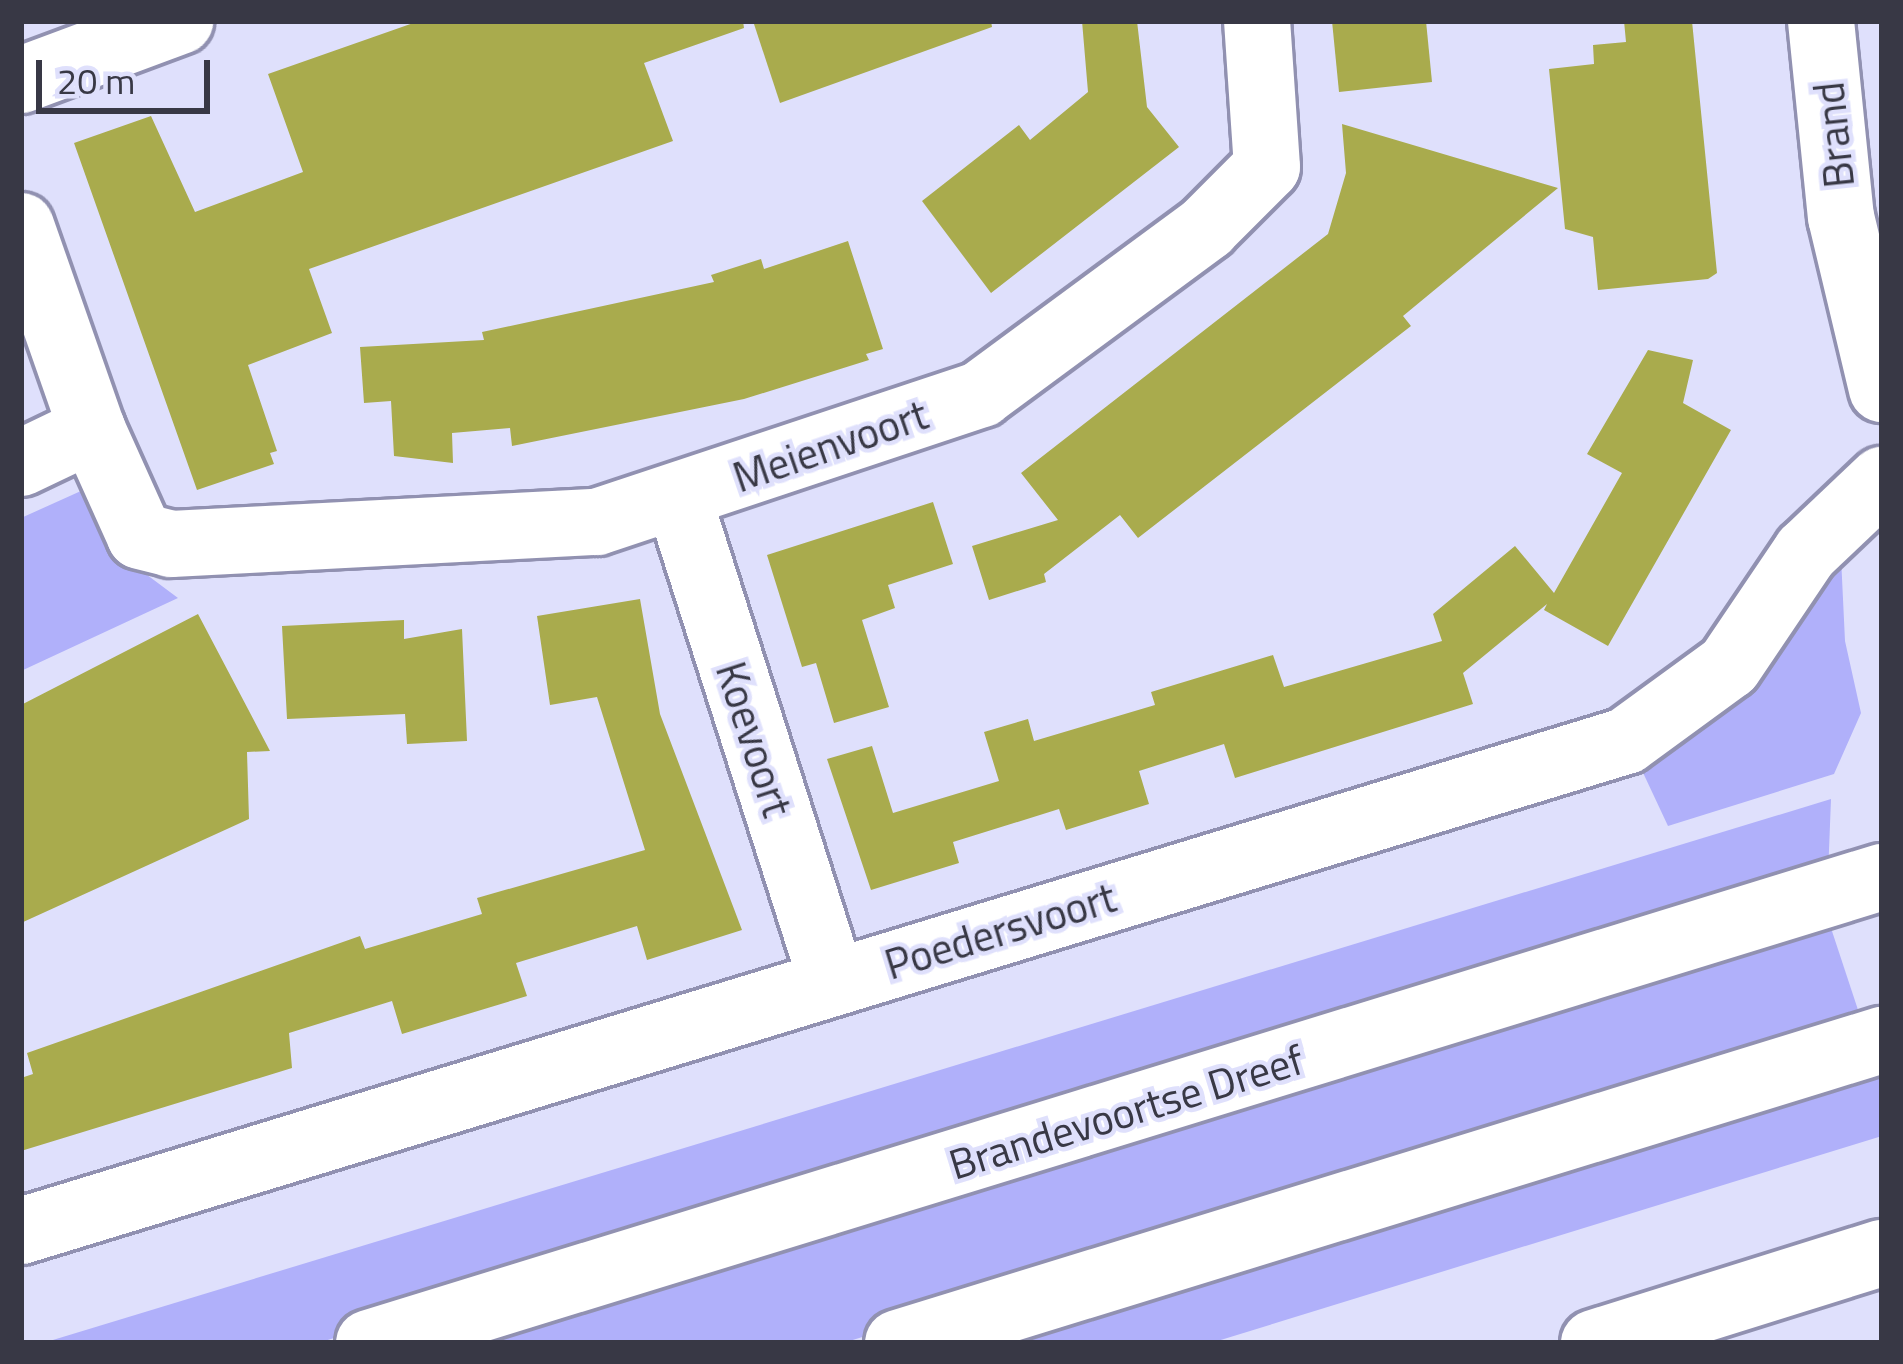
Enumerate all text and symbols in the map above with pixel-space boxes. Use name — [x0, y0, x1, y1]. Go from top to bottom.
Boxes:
scale bar — [42, 36, 216, 110]
text: 20 m — [57, 53, 135, 108]
street label: Brand — [1802, 80, 1864, 190]
street label: Meienvoort — [726, 388, 934, 502]
street label: Koevoort — [706, 655, 804, 823]
street label: Poedersvoort — [878, 871, 1122, 989]
street label: Brandevoortse Dreef — [943, 1033, 1309, 1189]

